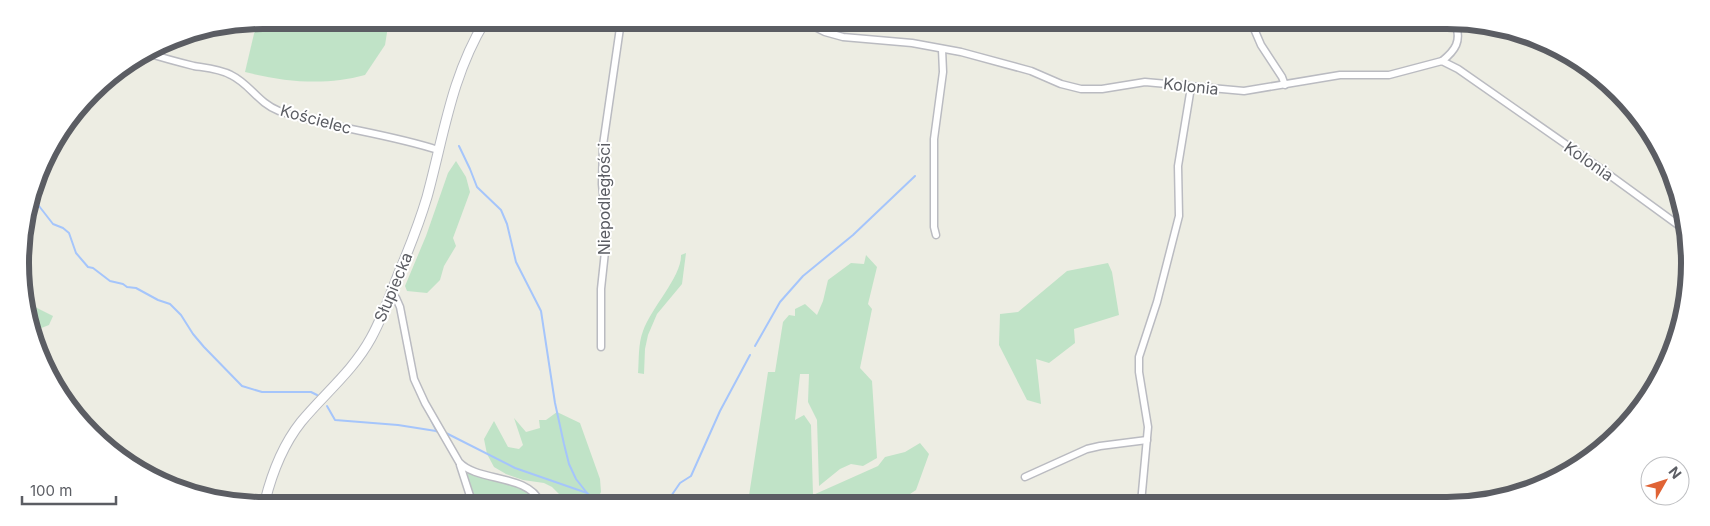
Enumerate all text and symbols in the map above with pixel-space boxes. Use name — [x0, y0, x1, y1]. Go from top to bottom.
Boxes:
street label: Kolonia — [1162, 73, 1220, 99]
street label: Kościelec — [278, 100, 354, 138]
street label: Kolonia — [1561, 137, 1617, 185]
street label: Niepodległości — [594, 143, 614, 255]
street label: Słupiecka — [369, 249, 417, 325]
north arrow — [1640, 456, 1690, 506]
text: N — [1666, 463, 1685, 482]
scale bar — [22, 474, 116, 506]
text: 100 m — [30, 481, 72, 500]

